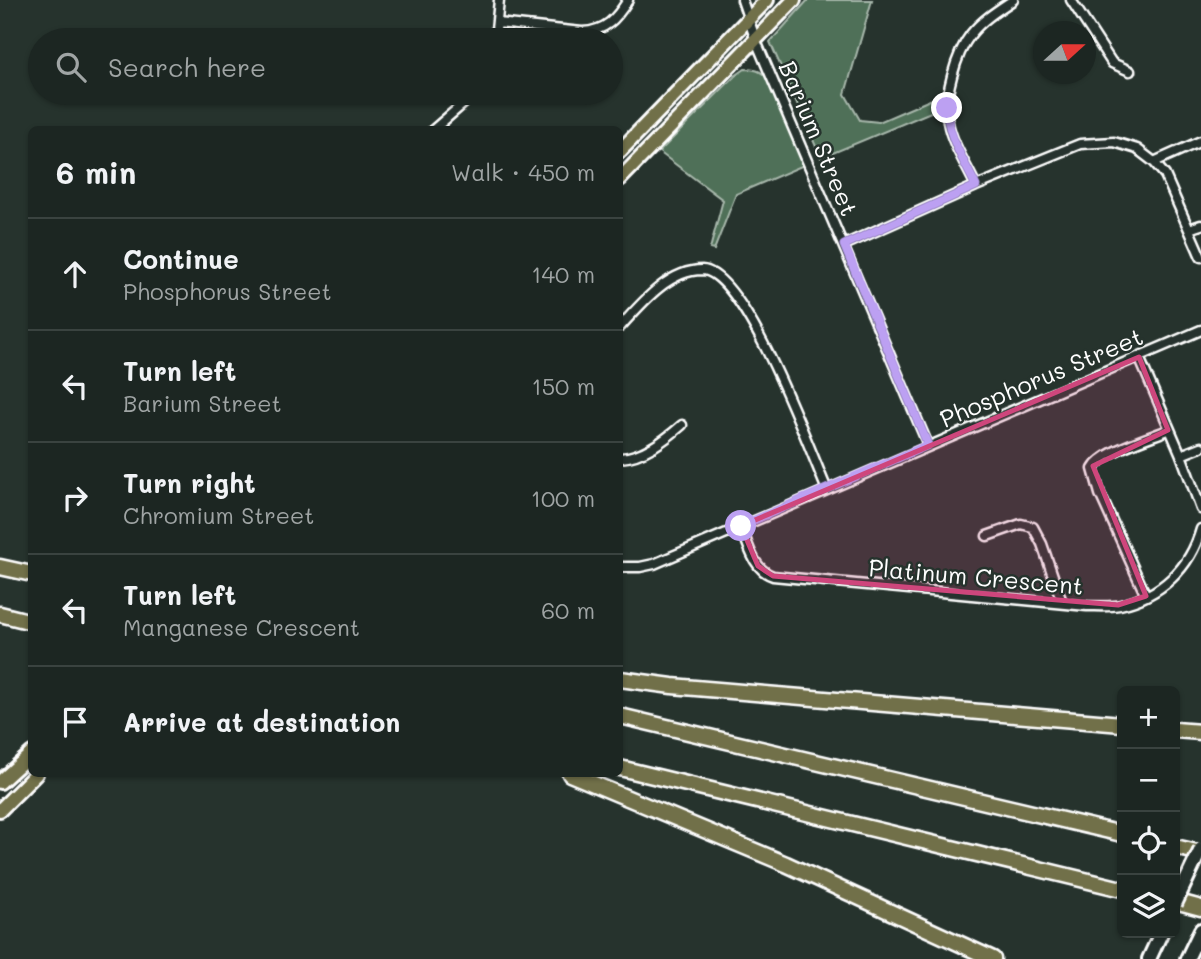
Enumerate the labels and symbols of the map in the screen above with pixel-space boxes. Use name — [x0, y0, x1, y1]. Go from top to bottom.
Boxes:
north arrow — [1033, 21, 1096, 84]
street label: Barium Street — [772, 56, 866, 220]
route end — [931, 92, 962, 123]
street label: Phosphorus Street — [935, 320, 1147, 434]
route start — [725, 510, 756, 541]
street label: Platinum Crescent — [867, 551, 1085, 601]

